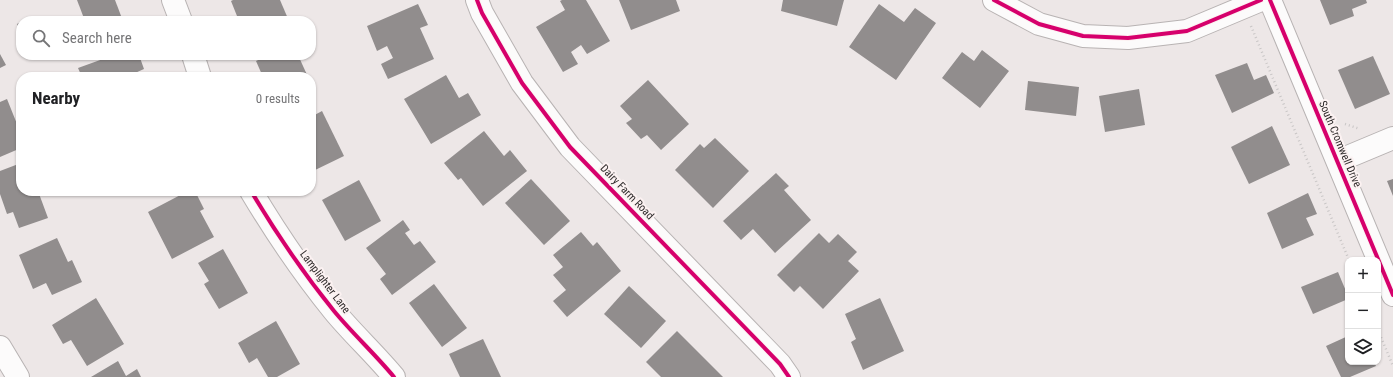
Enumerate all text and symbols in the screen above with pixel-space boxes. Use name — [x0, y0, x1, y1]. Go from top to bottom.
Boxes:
search box — [16, 16, 316, 60]
icon: search — [30, 27, 52, 49]
text: Search here — [62, 29, 132, 47]
text: Nearby — [32, 88, 80, 108]
text: 0 results — [256, 91, 300, 106]
street label: South Cromwell Drive — [1316, 99, 1364, 189]
street label: Dairy Farm Road — [598, 162, 656, 222]
street label: Lamplighter Lane — [297, 248, 353, 316]
map controls — [1345, 257, 1381, 365]
button: + — [1345, 257, 1381, 293]
button: − — [1345, 293, 1381, 329]
button: layers — [1345, 329, 1381, 365]

